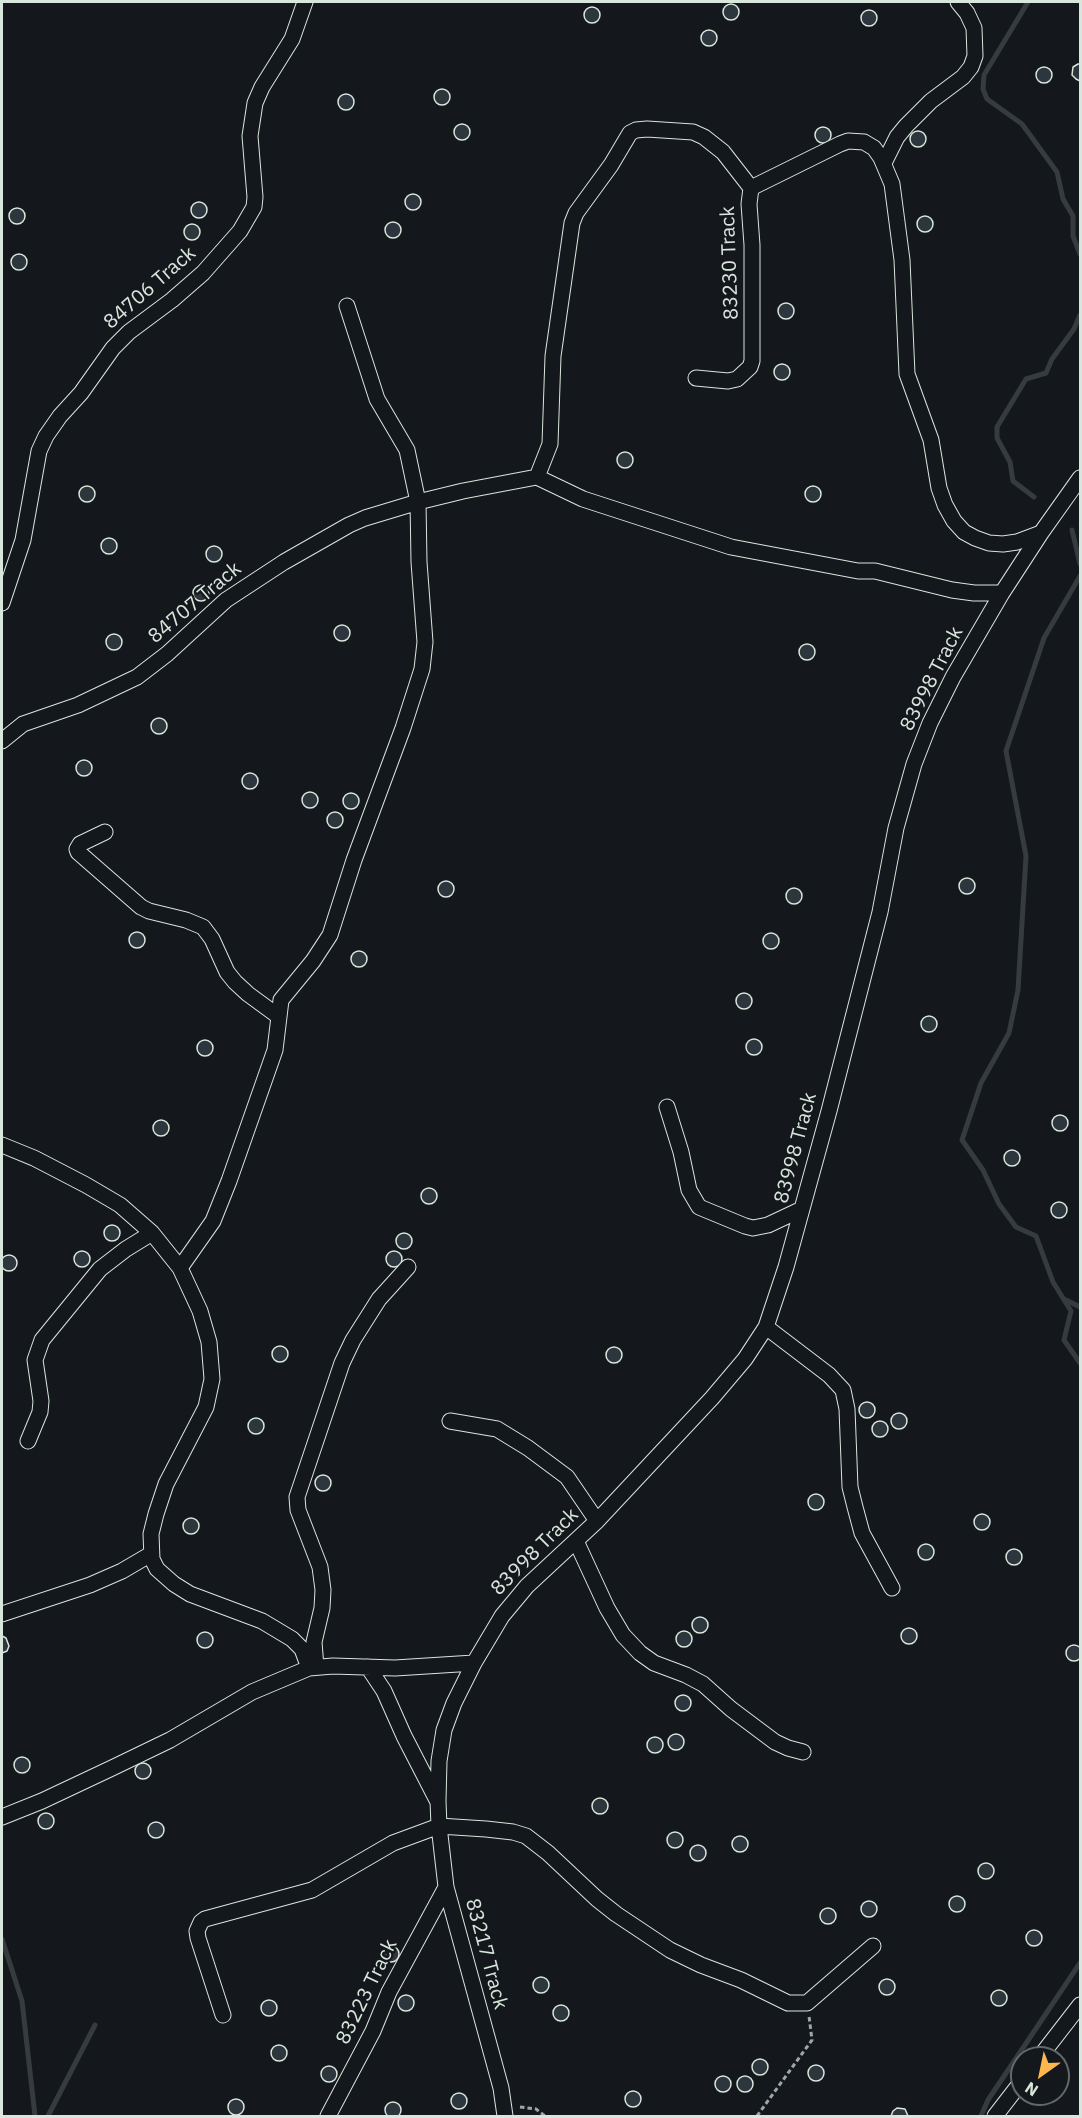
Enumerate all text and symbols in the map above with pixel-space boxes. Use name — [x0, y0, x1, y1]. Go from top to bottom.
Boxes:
street label: 83230 Track — [716, 206, 744, 320]
street label: 84706 Track — [99, 242, 201, 334]
street label: 84707 Track — [144, 557, 246, 649]
street label: 83998 Track — [895, 623, 969, 735]
street label: 83998 Track — [770, 1090, 822, 1206]
street label: 83998 Track — [486, 1503, 584, 1601]
street label: 83217 Track — [460, 1896, 512, 2012]
street label: 83223 Track — [331, 1936, 403, 2048]
north arrow — [1010, 2046, 1070, 2106]
text: N — [1021, 2078, 1042, 2101]

